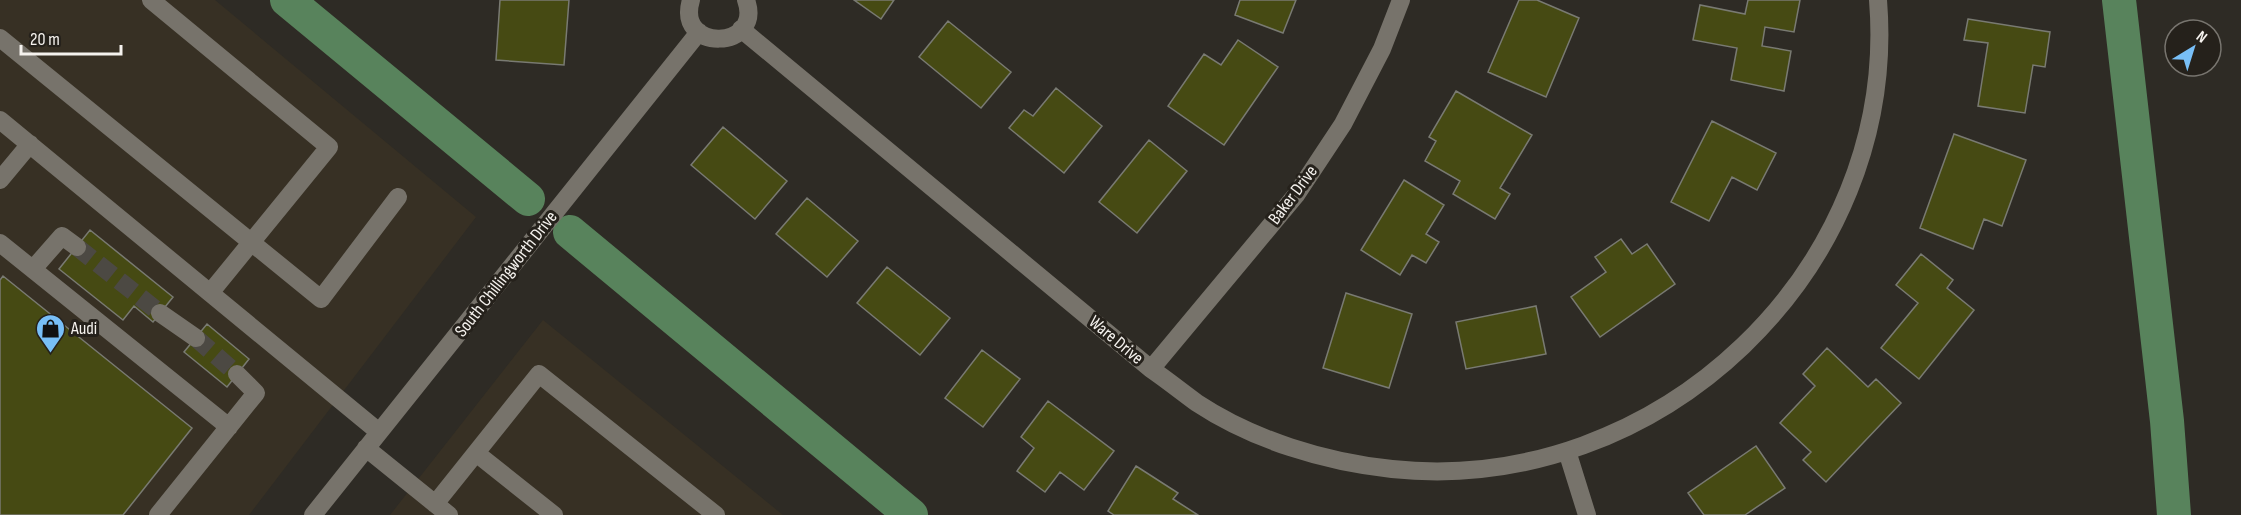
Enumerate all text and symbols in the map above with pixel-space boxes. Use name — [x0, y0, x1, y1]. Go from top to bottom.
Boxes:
scale bar — [21, 18, 122, 56]
north arrow — [2163, 18, 2223, 78]
text: N — [2192, 27, 2211, 47]
text: 20 m — [30, 29, 60, 50]
street label: Baker Drive — [1264, 161, 1322, 229]
street label: South Chillingworth Drive — [450, 207, 562, 341]
street label: Ware Drive — [1085, 311, 1147, 369]
shop icon: Audi — [34, 312, 66, 354]
place label: Audi — [70, 318, 97, 339]

